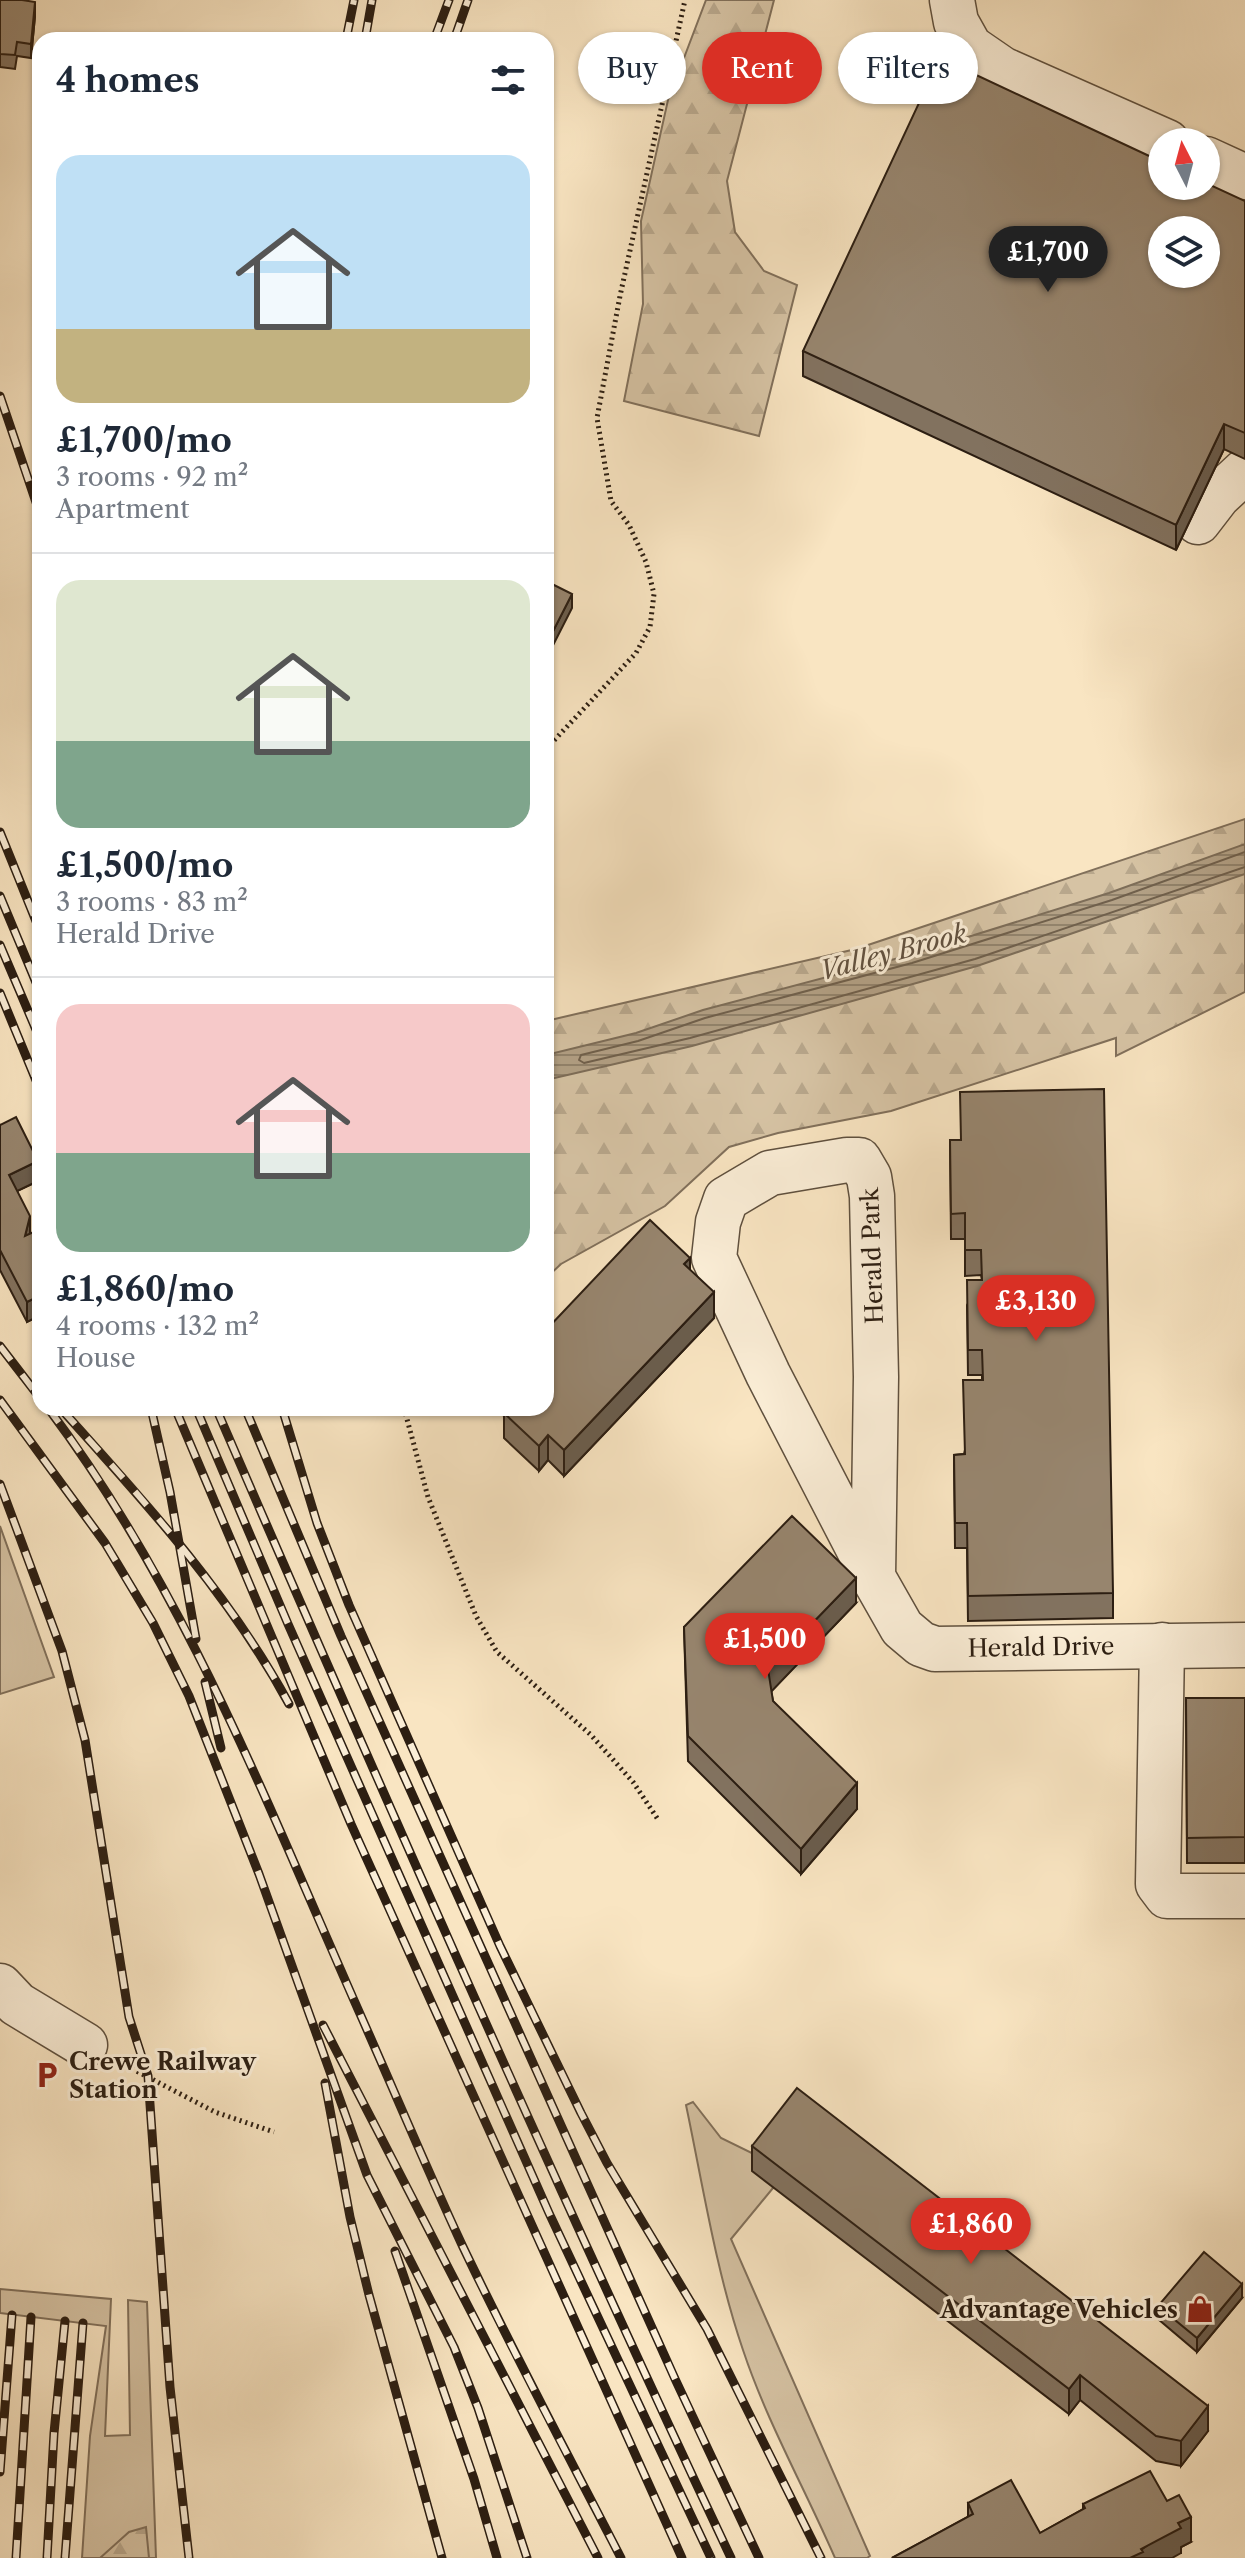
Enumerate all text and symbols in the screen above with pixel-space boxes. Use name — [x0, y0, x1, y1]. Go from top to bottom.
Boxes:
chip: Buy — [578, 32, 686, 104]
chip: Rent — [702, 32, 822, 104]
chip: Filters — [838, 32, 978, 104]
icon: filters — [486, 58, 530, 102]
text: 4 homes — [56, 59, 200, 101]
north arrow — [1148, 128, 1220, 200]
map controls — [1148, 128, 1220, 288]
icon: home — [221, 207, 365, 351]
button: layers — [1148, 216, 1220, 288]
pin: £1,700 — [983, 226, 1113, 294]
text: £1,700 — [1007, 236, 1089, 268]
text: £1,700/mo — [56, 419, 232, 461]
text: 3 rooms · 92 m² — [56, 461, 248, 493]
text: Apartment — [56, 493, 189, 525]
icon: home — [221, 632, 365, 776]
text: £1,500/mo — [56, 844, 233, 886]
text: 3 rooms · 83 m² — [56, 886, 248, 918]
water label: Valley Brook — [816, 917, 970, 987]
text: Herald Drive — [56, 918, 215, 950]
icon: home — [221, 1056, 365, 1200]
street label: Herald Park — [855, 1186, 889, 1325]
text: £1,860/mo — [56, 1268, 234, 1310]
pin: £3,130 — [971, 1275, 1101, 1343]
text: £3,130 — [995, 1285, 1077, 1317]
text: 4 rooms · 132 m² — [56, 1310, 259, 1342]
text: House — [56, 1342, 136, 1374]
pin: £1,500 — [700, 1613, 830, 1681]
text: £1,500 — [723, 1623, 807, 1655]
street label: Herald Drive — [967, 1631, 1115, 1663]
place label: Crewe Railway Station — [69, 2047, 257, 2104]
parking icon: Crewe Railway Station — [32, 2060, 62, 2090]
pin: £1,860 — [906, 2198, 1036, 2266]
text: £1,860 — [929, 2208, 1013, 2240]
shop icon: Advantage Vehicles — [1185, 2294, 1215, 2324]
place label: Advantage Vehicles — [939, 2295, 1178, 2324]

